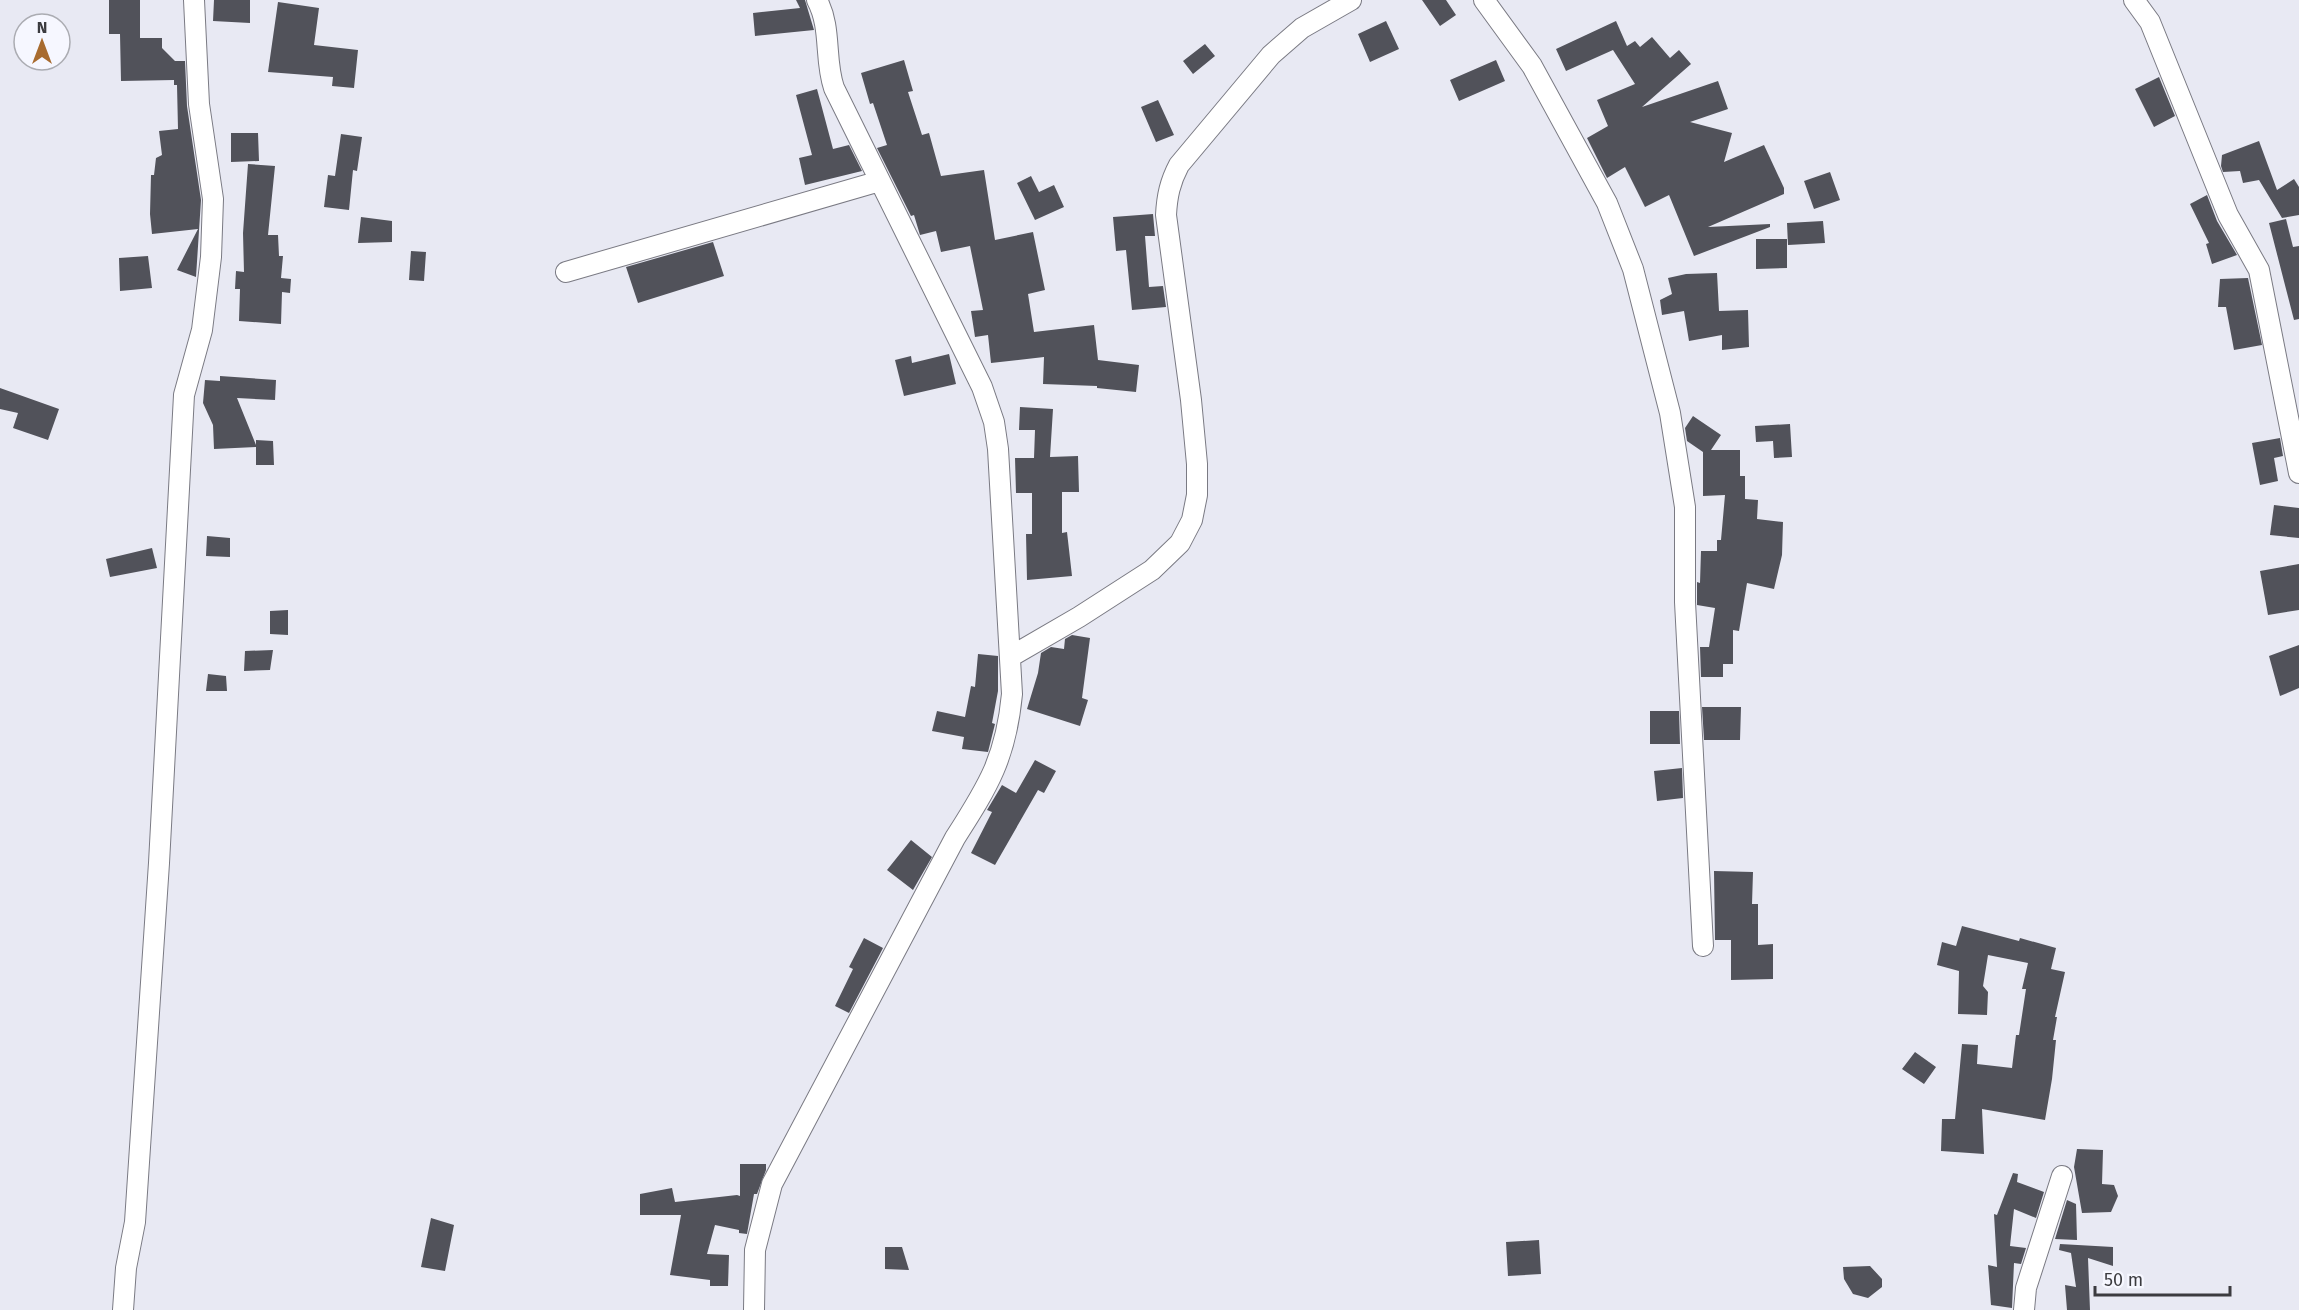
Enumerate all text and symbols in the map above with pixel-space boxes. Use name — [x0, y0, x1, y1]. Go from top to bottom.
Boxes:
north arrow — [12, 12, 72, 72]
text: N — [37, 18, 47, 37]
scale bar — [2095, 1259, 2230, 1297]
text: 50 m — [2104, 1269, 2143, 1291]

